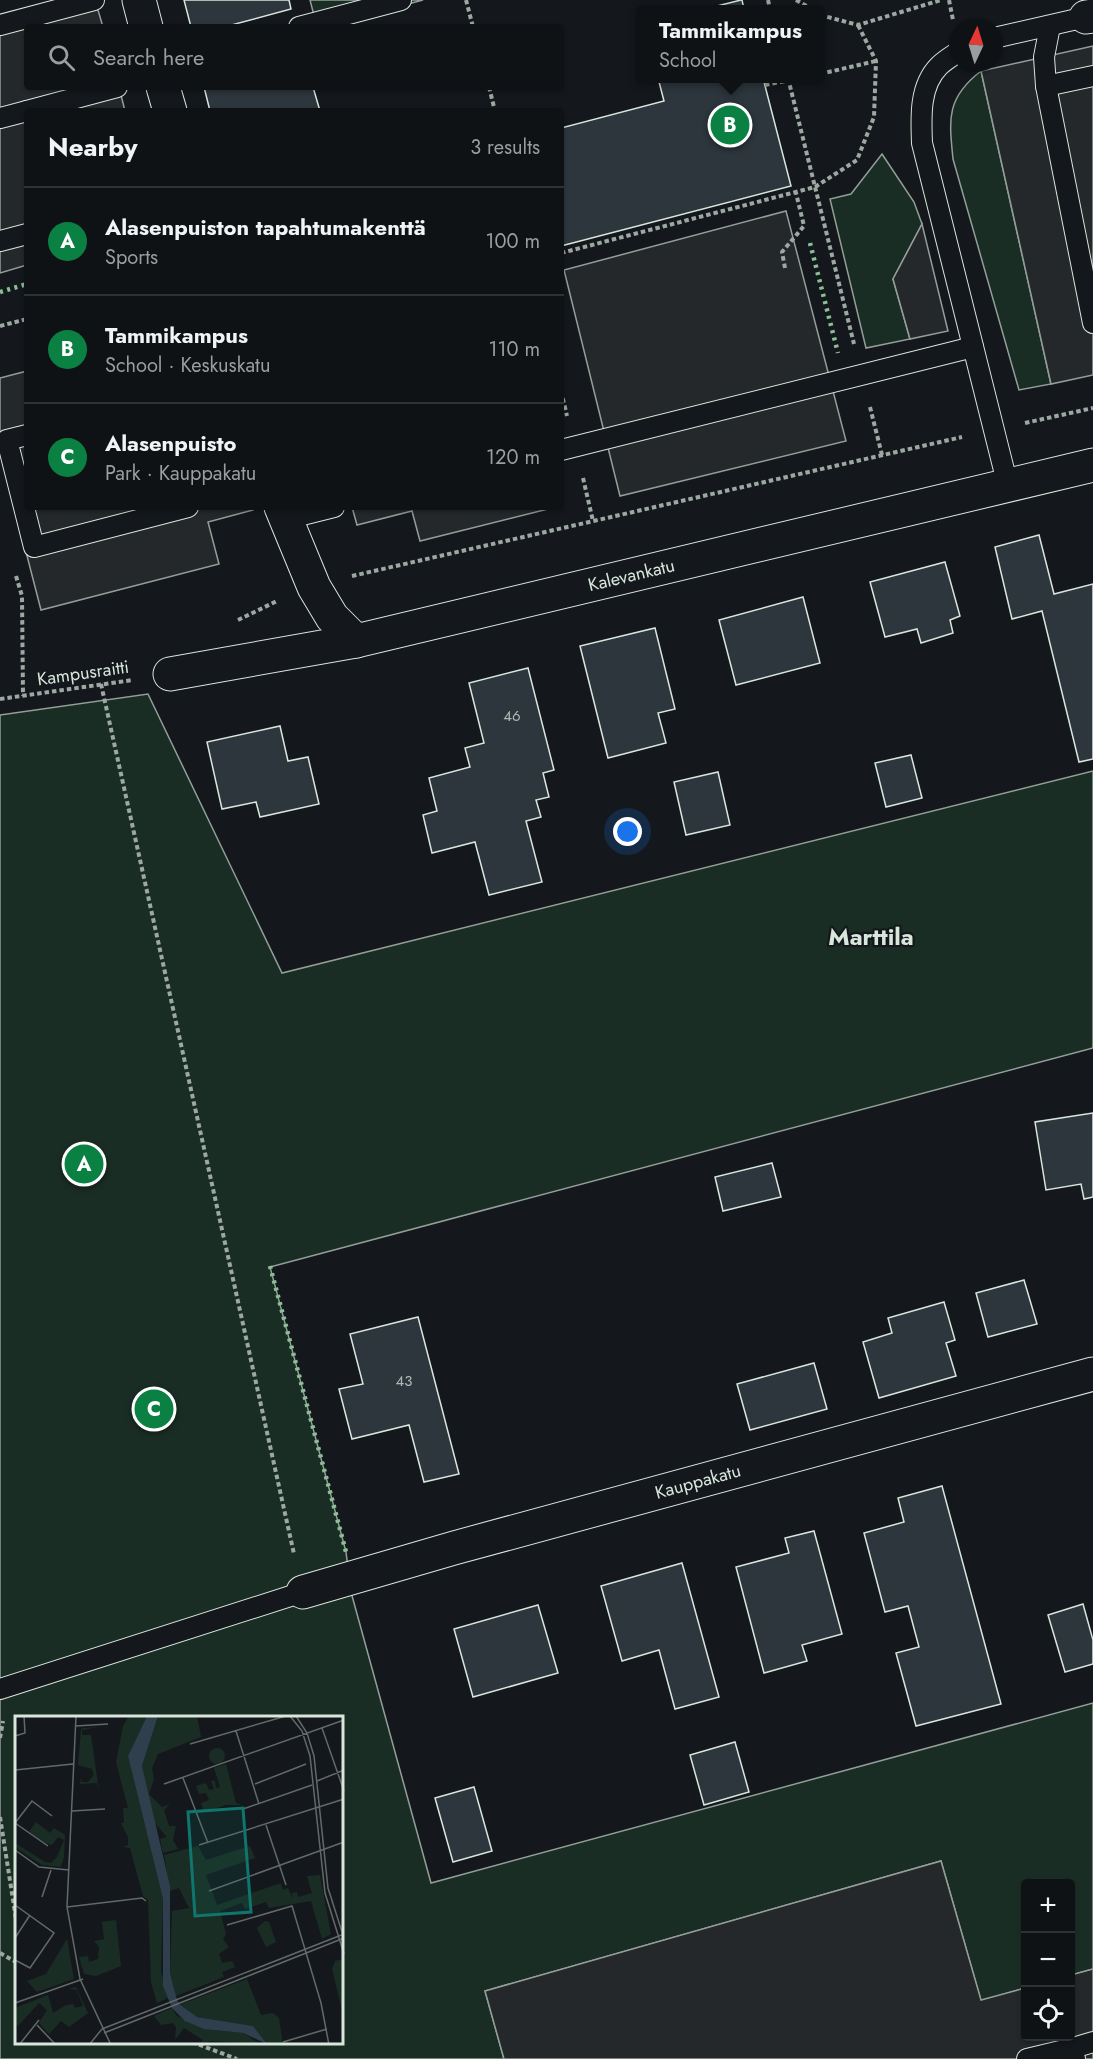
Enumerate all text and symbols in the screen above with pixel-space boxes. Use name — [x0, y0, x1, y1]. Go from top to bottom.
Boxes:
popup — [636, 5, 825, 83]
text: Tammikampus — [659, 14, 802, 46]
north arrow — [949, 18, 1003, 72]
search box — [24, 24, 564, 90]
icon: search — [45, 41, 78, 74]
text: Search here — [93, 41, 204, 73]
text: School — [659, 46, 716, 75]
pin: B — [710, 102, 750, 148]
text: Nearby — [48, 128, 137, 166]
text: 3 results — [470, 133, 540, 162]
text: Alasenpuiston tapahtumakenttä — [105, 211, 426, 243]
text: A — [60, 227, 75, 256]
text: 100 m — [485, 227, 540, 256]
text: Sports — [105, 243, 158, 272]
text: Tammikampus — [105, 319, 248, 351]
text: B — [61, 335, 74, 364]
text: 110 m — [488, 335, 540, 364]
text: School · Keskuskatu — [105, 351, 270, 380]
text: Alasenpuisto — [105, 427, 237, 459]
text: C — [60, 443, 75, 472]
text: 120 m — [486, 443, 540, 472]
text: Park · Kauppakatu — [105, 459, 256, 488]
street label: Kalevankatu — [585, 552, 677, 598]
street label: Kampusraitti — [35, 654, 131, 692]
house number: 46 — [503, 705, 521, 727]
your location — [613, 817, 642, 846]
district label: Marttila — [828, 919, 914, 954]
pin: A — [64, 1142, 104, 1186]
house number: 43 — [396, 1370, 412, 1392]
pin: C — [134, 1386, 174, 1432]
street label: Kauppakatu — [652, 1458, 744, 1506]
inset map — [15, 1716, 344, 2044]
map controls — [1021, 1879, 1075, 2041]
button: + — [1021, 1879, 1075, 1933]
button: − — [1021, 1933, 1075, 1987]
button: locate — [1021, 1987, 1075, 2041]

